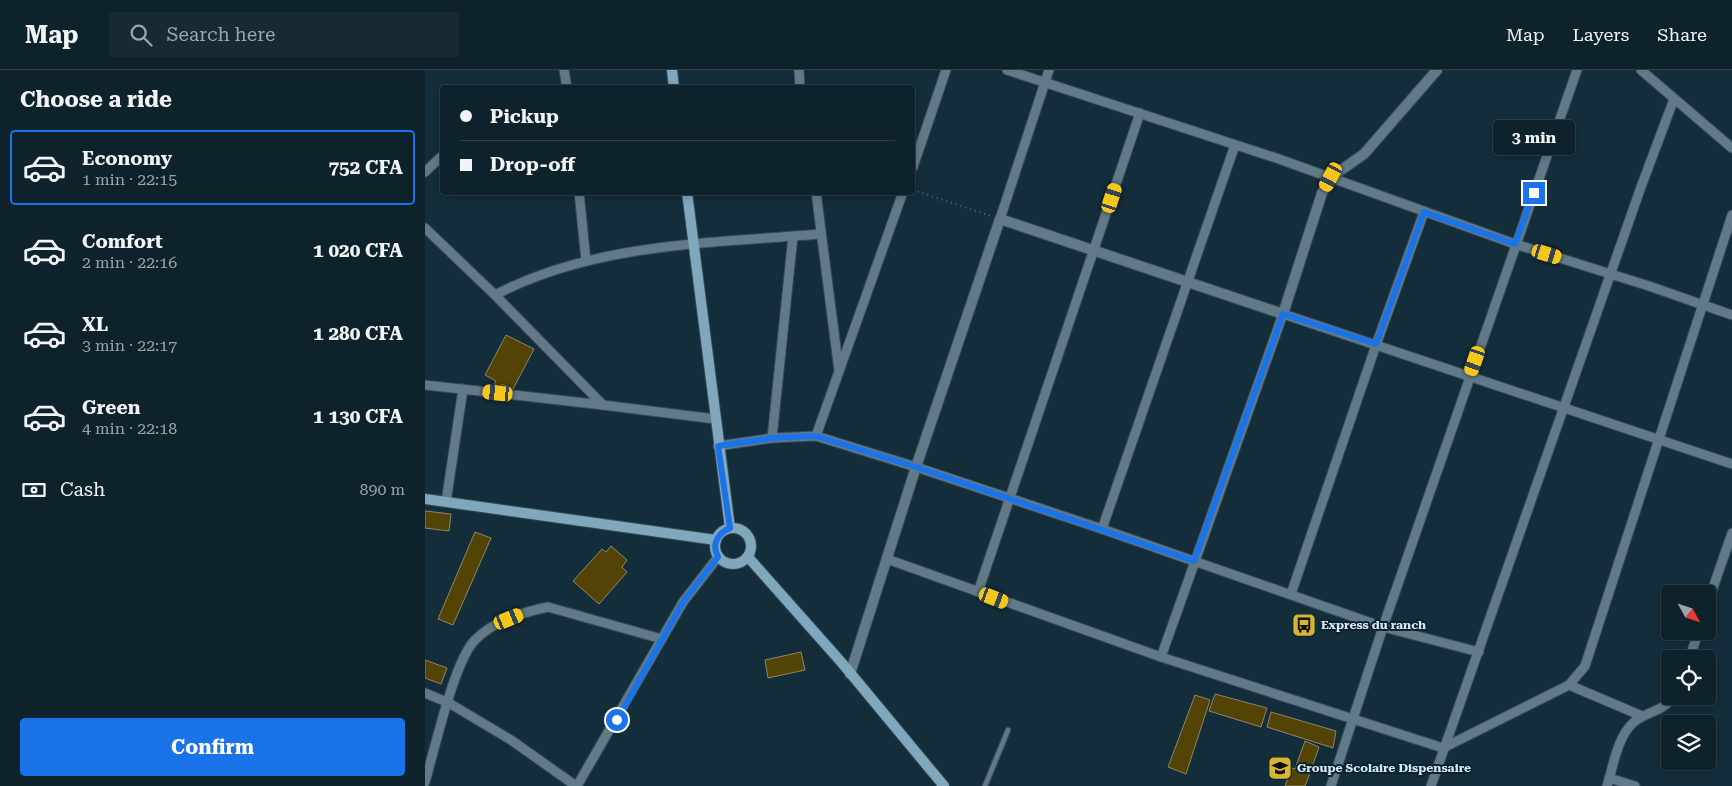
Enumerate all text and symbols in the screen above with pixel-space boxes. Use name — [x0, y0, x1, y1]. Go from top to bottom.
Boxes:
search box — [109, 12, 459, 57]
text: Map — [25, 21, 79, 49]
icon: search — [127, 21, 155, 49]
text: Search here — [167, 23, 275, 46]
text: Map — [1506, 24, 1545, 45]
text: Layers — [1573, 24, 1629, 45]
text: Share — [1657, 24, 1707, 45]
text: Choose a ride — [20, 87, 172, 112]
text: Pickup — [490, 105, 559, 128]
callout: 3 min — [1493, 121, 1575, 156]
text: 3 min — [1512, 128, 1556, 147]
icon: car — [22, 145, 67, 190]
text: Economy — [82, 147, 172, 170]
text: Drop-off — [490, 153, 575, 176]
text: 752 CFA — [328, 156, 403, 179]
car — [1317, 160, 1344, 194]
text: 1 min · 22:15 — [82, 170, 177, 189]
car — [1100, 181, 1123, 215]
route end — [1523, 182, 1545, 204]
icon: car — [22, 228, 67, 273]
text: Comfort — [82, 230, 163, 253]
text: 1 020 CFA — [313, 239, 403, 262]
car — [1530, 242, 1563, 266]
text: 2 min · 22:16 — [82, 253, 177, 272]
icon: car — [22, 311, 67, 356]
text: XL — [82, 313, 108, 336]
text: 1 280 CFA — [313, 322, 403, 345]
text: 3 min · 22:17 — [82, 336, 177, 355]
car — [1463, 344, 1486, 378]
car — [482, 384, 513, 402]
icon: car — [22, 394, 67, 439]
text: Green — [82, 396, 140, 419]
text: 1 130 CFA — [313, 405, 403, 428]
text: 4 min · 22:18 — [82, 419, 177, 438]
icon: cash — [20, 476, 48, 504]
text: Cash — [60, 478, 105, 501]
text: 890 m — [359, 480, 405, 499]
north arrow — [1661, 585, 1716, 640]
map controls — [1661, 585, 1716, 770]
car — [977, 586, 1010, 610]
car — [492, 606, 525, 632]
bus stop icon: Express du ranch — [1291, 612, 1317, 638]
place label: Express du ranch — [1321, 618, 1426, 632]
button: locate — [1661, 650, 1716, 705]
route start — [606, 709, 628, 731]
button: layers — [1661, 715, 1716, 770]
button: Confirm — [20, 718, 405, 776]
school or university icon: Groupe Scolaire Dispensaire — [1267, 755, 1293, 781]
place label: Groupe Scolaire Dispensaire — [1297, 761, 1471, 775]

